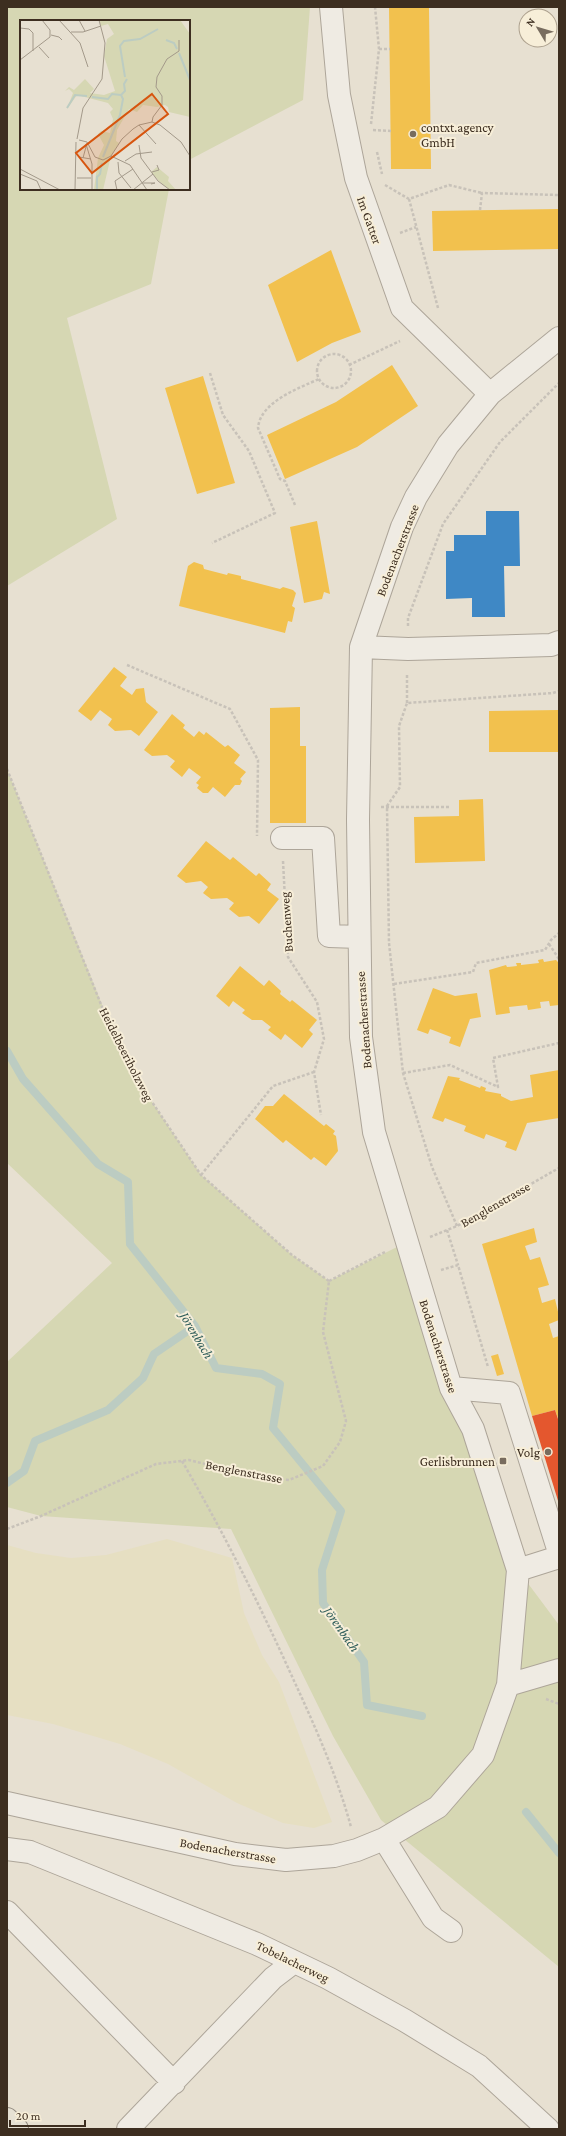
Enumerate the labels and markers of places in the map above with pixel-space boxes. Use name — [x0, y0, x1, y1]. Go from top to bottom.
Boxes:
place label: contxt.agency GmbH — [421, 120, 495, 150]
marker: contxt.agency GmbH — [408, 129, 418, 139]
place label: Volg — [517, 1445, 541, 1460]
marker: Volg — [543, 1447, 553, 1457]
place label: Gerlisbrunnen — [420, 1454, 495, 1469]
marker: Gerlisbrunnen — [498, 1456, 508, 1466]

